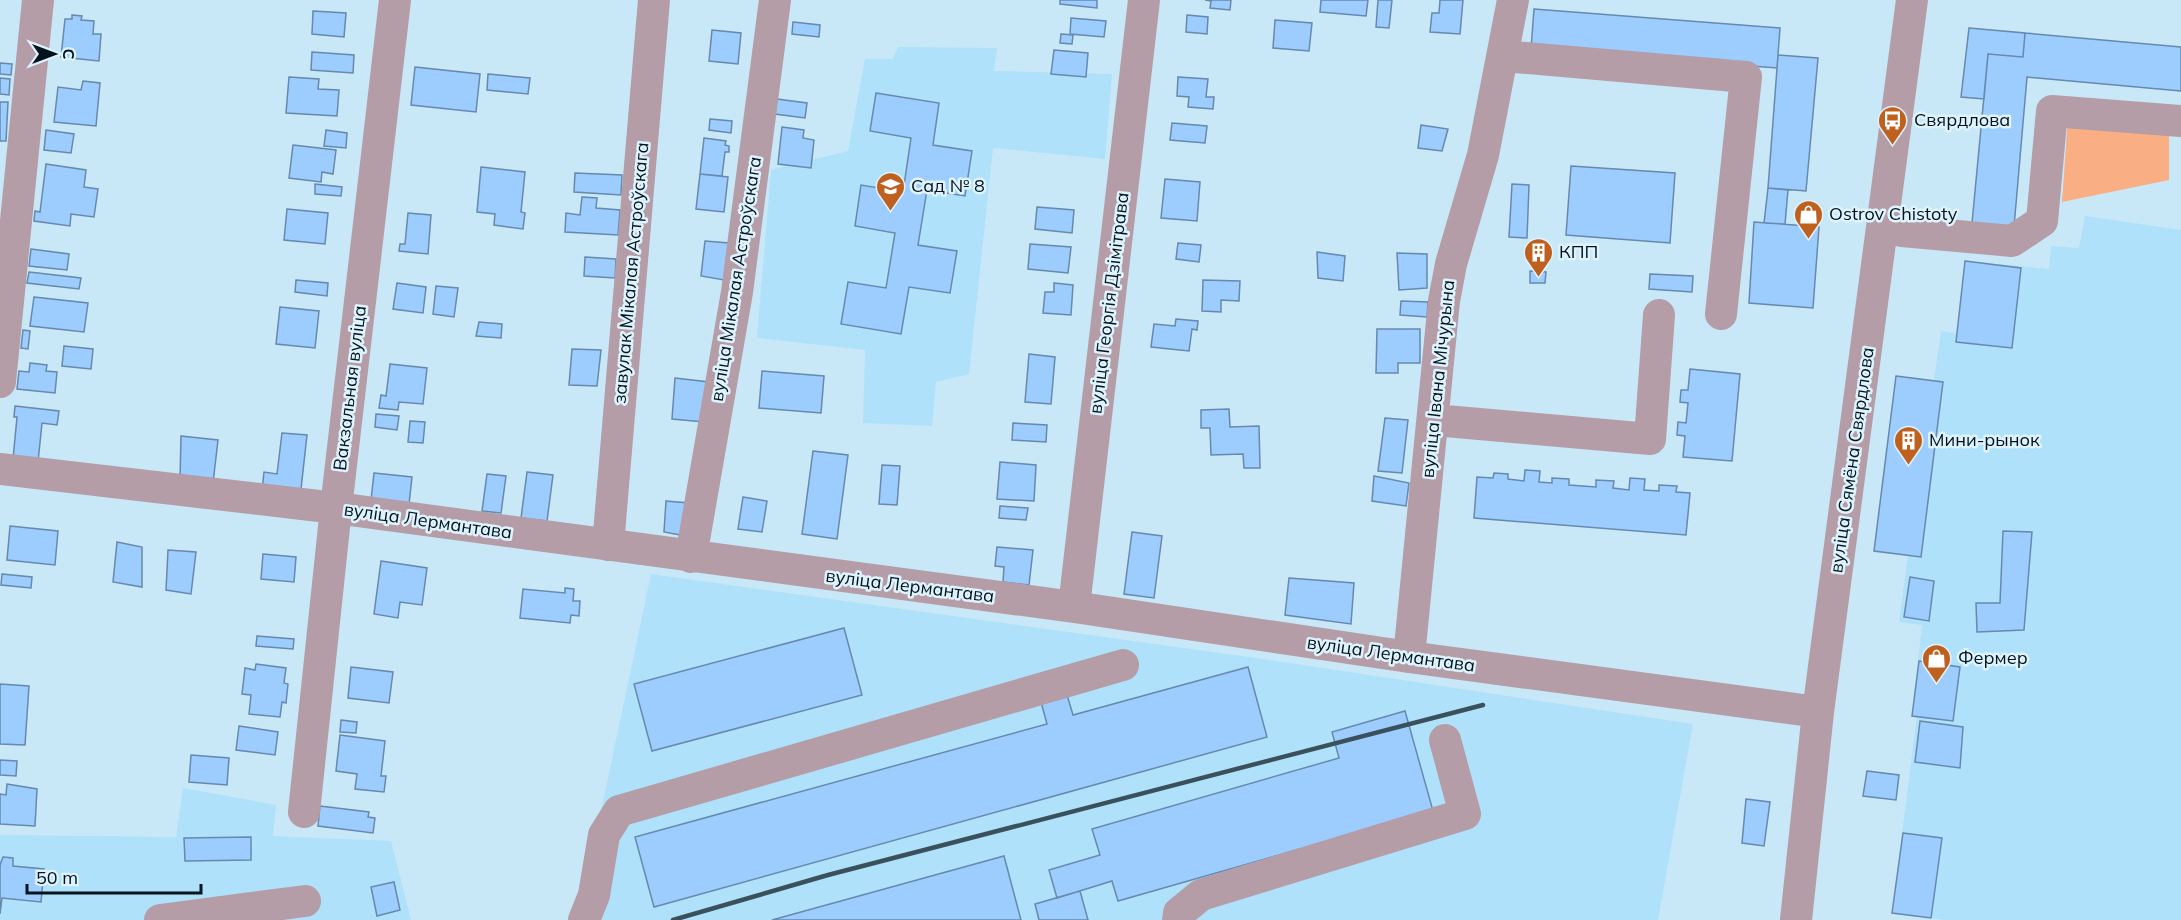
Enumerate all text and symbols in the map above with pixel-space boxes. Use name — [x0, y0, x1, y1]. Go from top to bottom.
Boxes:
north arrow — [24, 24, 84, 84]
text: С — [59, 49, 79, 60]
bus stop icon: Свярдлова — [1877, 104, 1909, 146]
place label: Свярдлова — [1914, 108, 2010, 131]
street label: завулак Мікалая Астроўскага — [608, 141, 653, 405]
street label: вуліца Мікалая Астроўскага — [705, 155, 766, 403]
school or university icon: Сад № 8 — [874, 170, 906, 212]
place label: Сад № 8 — [911, 174, 985, 197]
street label: вуліца Георгія Дзімітрава — [1083, 191, 1134, 415]
shop icon: Ostrov Chistoty — [1792, 198, 1824, 240]
place label: Ostrov Chistoty — [1829, 202, 1958, 225]
building icon: КПП — [1522, 236, 1554, 278]
place label: КПП — [1559, 240, 1598, 263]
street label: вуліца Івана Мічурына — [1416, 279, 1459, 479]
street label: Вакзальная вуліца — [328, 304, 371, 472]
street label: вуліца Сямёна Свярдлова — [1824, 345, 1879, 574]
building icon: Мини-рынок — [1892, 424, 1924, 466]
place label: Мини-рынок — [1929, 428, 2040, 451]
street label: вуліца Лермантава — [342, 497, 514, 544]
street label: вуліца Лермантава — [824, 564, 996, 607]
street label: вуліца Лермантава — [1305, 630, 1477, 677]
shop icon: Фермер — [1921, 642, 1953, 684]
place label: Фермер — [1958, 646, 2028, 669]
scale bar — [27, 857, 201, 895]
text: 50 m — [36, 866, 78, 889]

